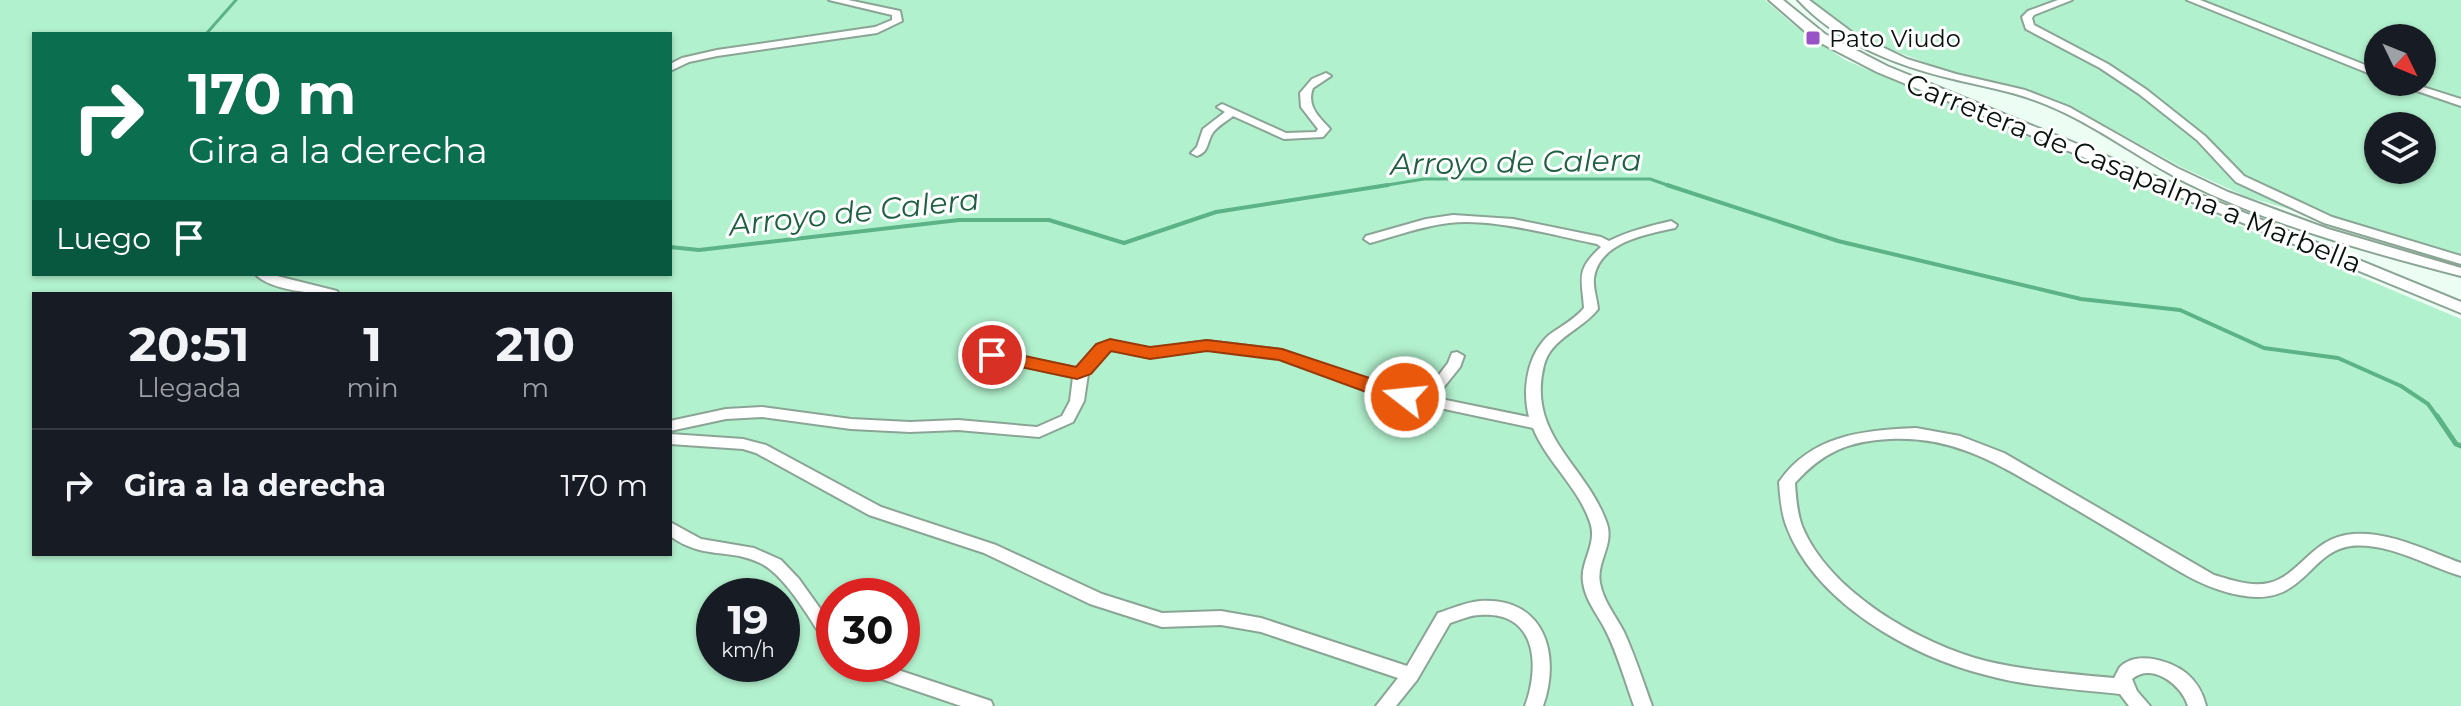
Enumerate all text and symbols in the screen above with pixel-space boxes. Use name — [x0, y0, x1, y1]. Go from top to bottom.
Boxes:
place label: Pato Viudo — [1829, 24, 1961, 53]
north arrow — [2364, 24, 2436, 96]
map controls — [2364, 24, 2436, 184]
marker: Pato Viudo — [1804, 29, 1822, 47]
text: 170 m — [188, 60, 356, 128]
icon: right — [56, 64, 160, 168]
street label: Carretera de Casapalma a Marbella — [1901, 66, 2367, 280]
button: layers — [2364, 112, 2436, 184]
text: Gira a la derecha — [188, 128, 488, 172]
water label: Arroyo de Calera — [1388, 141, 1642, 183]
water label: Arroyo de Calera — [725, 180, 981, 244]
icon: arrive — [167, 216, 211, 260]
text: Luego — [56, 220, 151, 257]
text: 20:51 — [129, 315, 250, 373]
text: 1 — [363, 315, 382, 373]
text: 210 — [495, 315, 575, 373]
pin — [958, 321, 1026, 389]
icon: arrive — [970, 333, 1014, 377]
position arrow — [1363, 355, 1447, 439]
text: Llegada — [137, 372, 241, 404]
text: min — [346, 372, 399, 404]
text: m — [521, 372, 549, 404]
icon: right — [56, 463, 100, 507]
text: Gira a la derecha — [124, 467, 386, 504]
text: 170 m — [561, 467, 648, 504]
speed limit sign: 30 — [816, 578, 920, 682]
text: 19 — [727, 595, 769, 644]
text: km/h — [721, 638, 775, 662]

